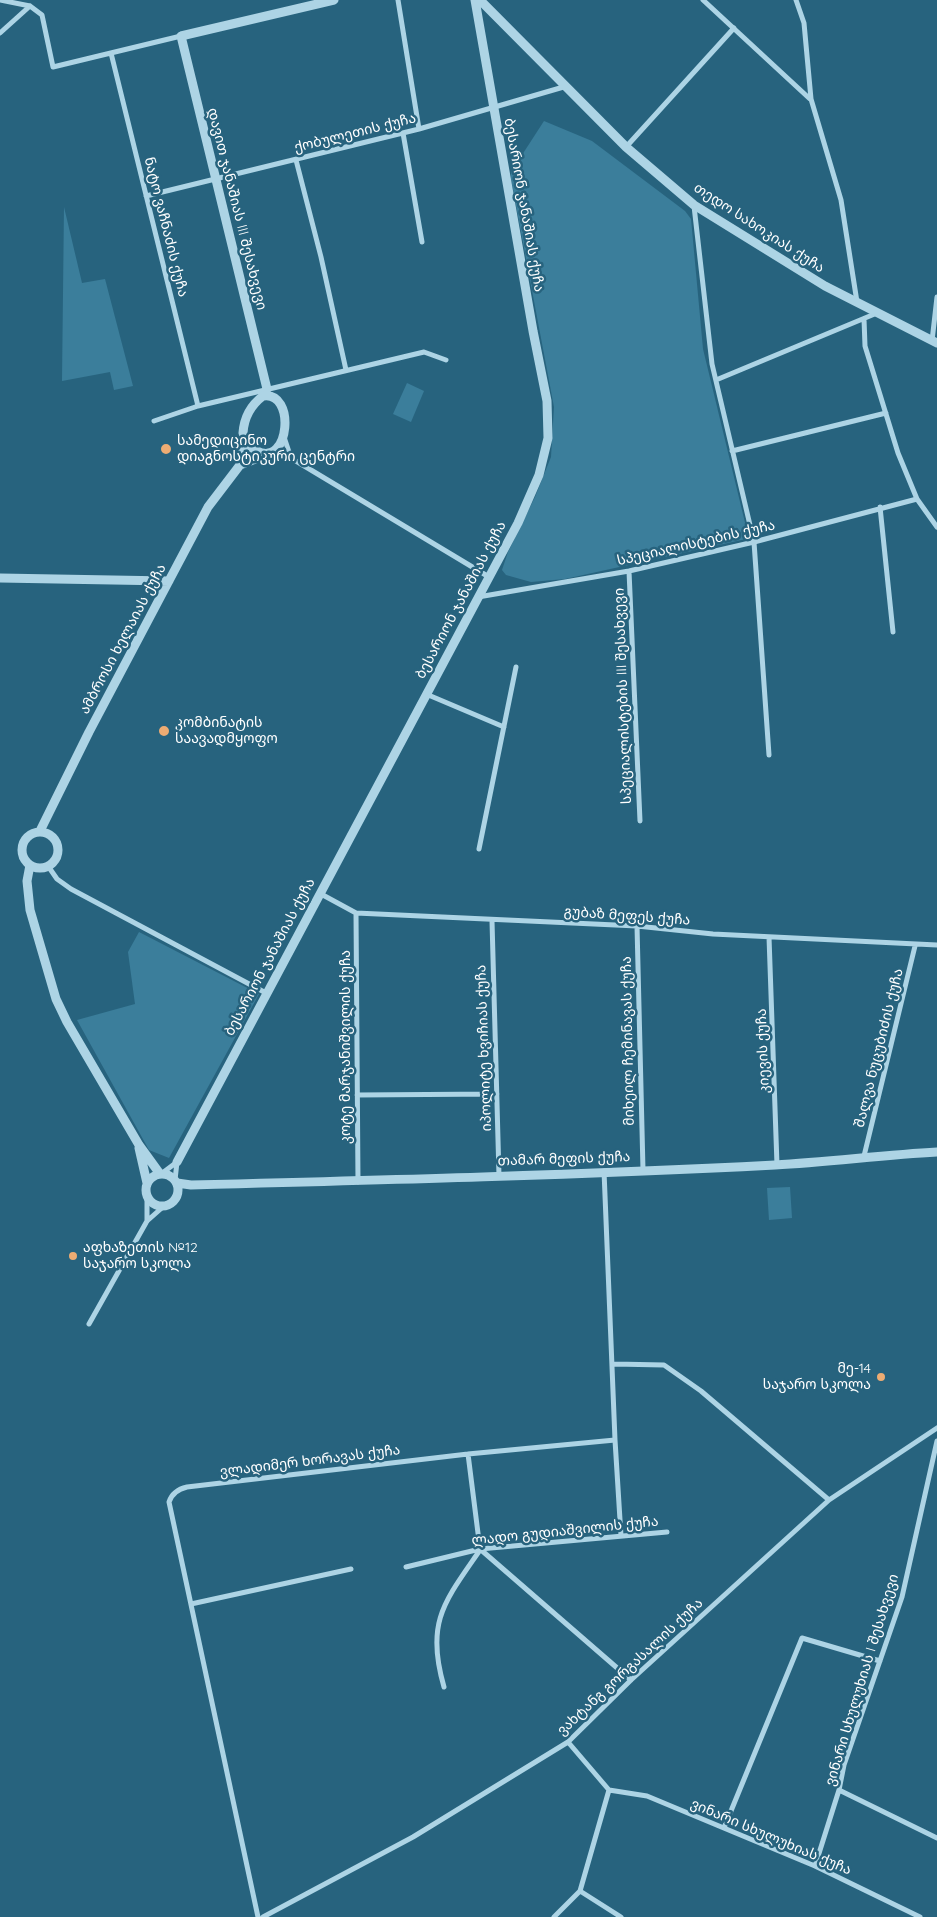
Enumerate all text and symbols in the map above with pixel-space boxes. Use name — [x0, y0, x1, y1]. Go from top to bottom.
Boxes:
street label: დავით ჯანაშიას III შესახვევი — [204, 106, 270, 312]
street label: ქობულეთის ქუჩა — [292, 110, 418, 156]
street label: ბესარიონ ჯანაშიას ქუჩა — [500, 117, 548, 293]
street label: ნატო ვაჩნაძის ქუჩა — [140, 155, 192, 299]
street label: თედო სახოკიას ქუჩა — [691, 179, 827, 277]
place label: სამედიცინო დიაგნოსტიკური ცენტრი — [177, 433, 355, 466]
marker: სამედიცინო დიაგნოსტიკური ცენტრი — [159, 442, 173, 456]
street label: სპეციალისტების ქუჩა — [615, 517, 777, 569]
street label: ბესარიონ ჯანაშიას ქუჩა — [412, 518, 510, 682]
street label: ამბროსი ხელაიას ქუჩა — [76, 561, 170, 717]
street label: სპეციალისტების III შესახვევი — [611, 588, 635, 804]
place label: კომბინატის საავადმყოფო — [175, 715, 278, 748]
marker: კომბინატის საავადმყოფო — [157, 724, 171, 738]
street label: ბესარიონ ჯანაშიას ქუჩა — [221, 875, 319, 1039]
street label: გუბაზ მეფეს ქუჩა — [563, 903, 691, 929]
street label: კოტე მარჯანიშვილის ქუჩა — [338, 950, 354, 1144]
street label: მიხეილ ჩემინავას ქუჩა — [618, 956, 638, 1126]
street label: იპოლიტე ხვიჩიას ქუჩა — [473, 964, 495, 1132]
street label: შალვა ნუცუბიძის ქუჩა — [851, 967, 907, 1129]
street label: კიევის ქუჩა — [753, 1008, 773, 1094]
street label: თამარ მეფის ქუჩა — [497, 1148, 631, 1170]
place label: აფხაზეთის №12 საჯარო სკოლა — [83, 1240, 198, 1272]
marker: აფხაზეთის №12 საჯარო სკოლა — [67, 1250, 79, 1262]
place label: მე-14 საჯარო სკოლა — [763, 1361, 871, 1394]
marker: მე-14 საჯარო სკოლა — [875, 1371, 887, 1383]
street label: ვლადიმერ ხორავას ქუჩა — [219, 1442, 401, 1480]
street label: ლადო გუდიაშვილის ქუჩა — [471, 1513, 659, 1549]
street label: ვინარი სხულუხიას I შესახვევი — [822, 1572, 902, 1788]
street label: ვახტანგ გორგასალის ქუჩა — [554, 1595, 706, 1739]
street label: ვინარი სხულუხიას ქუჩა — [688, 1795, 854, 1879]

